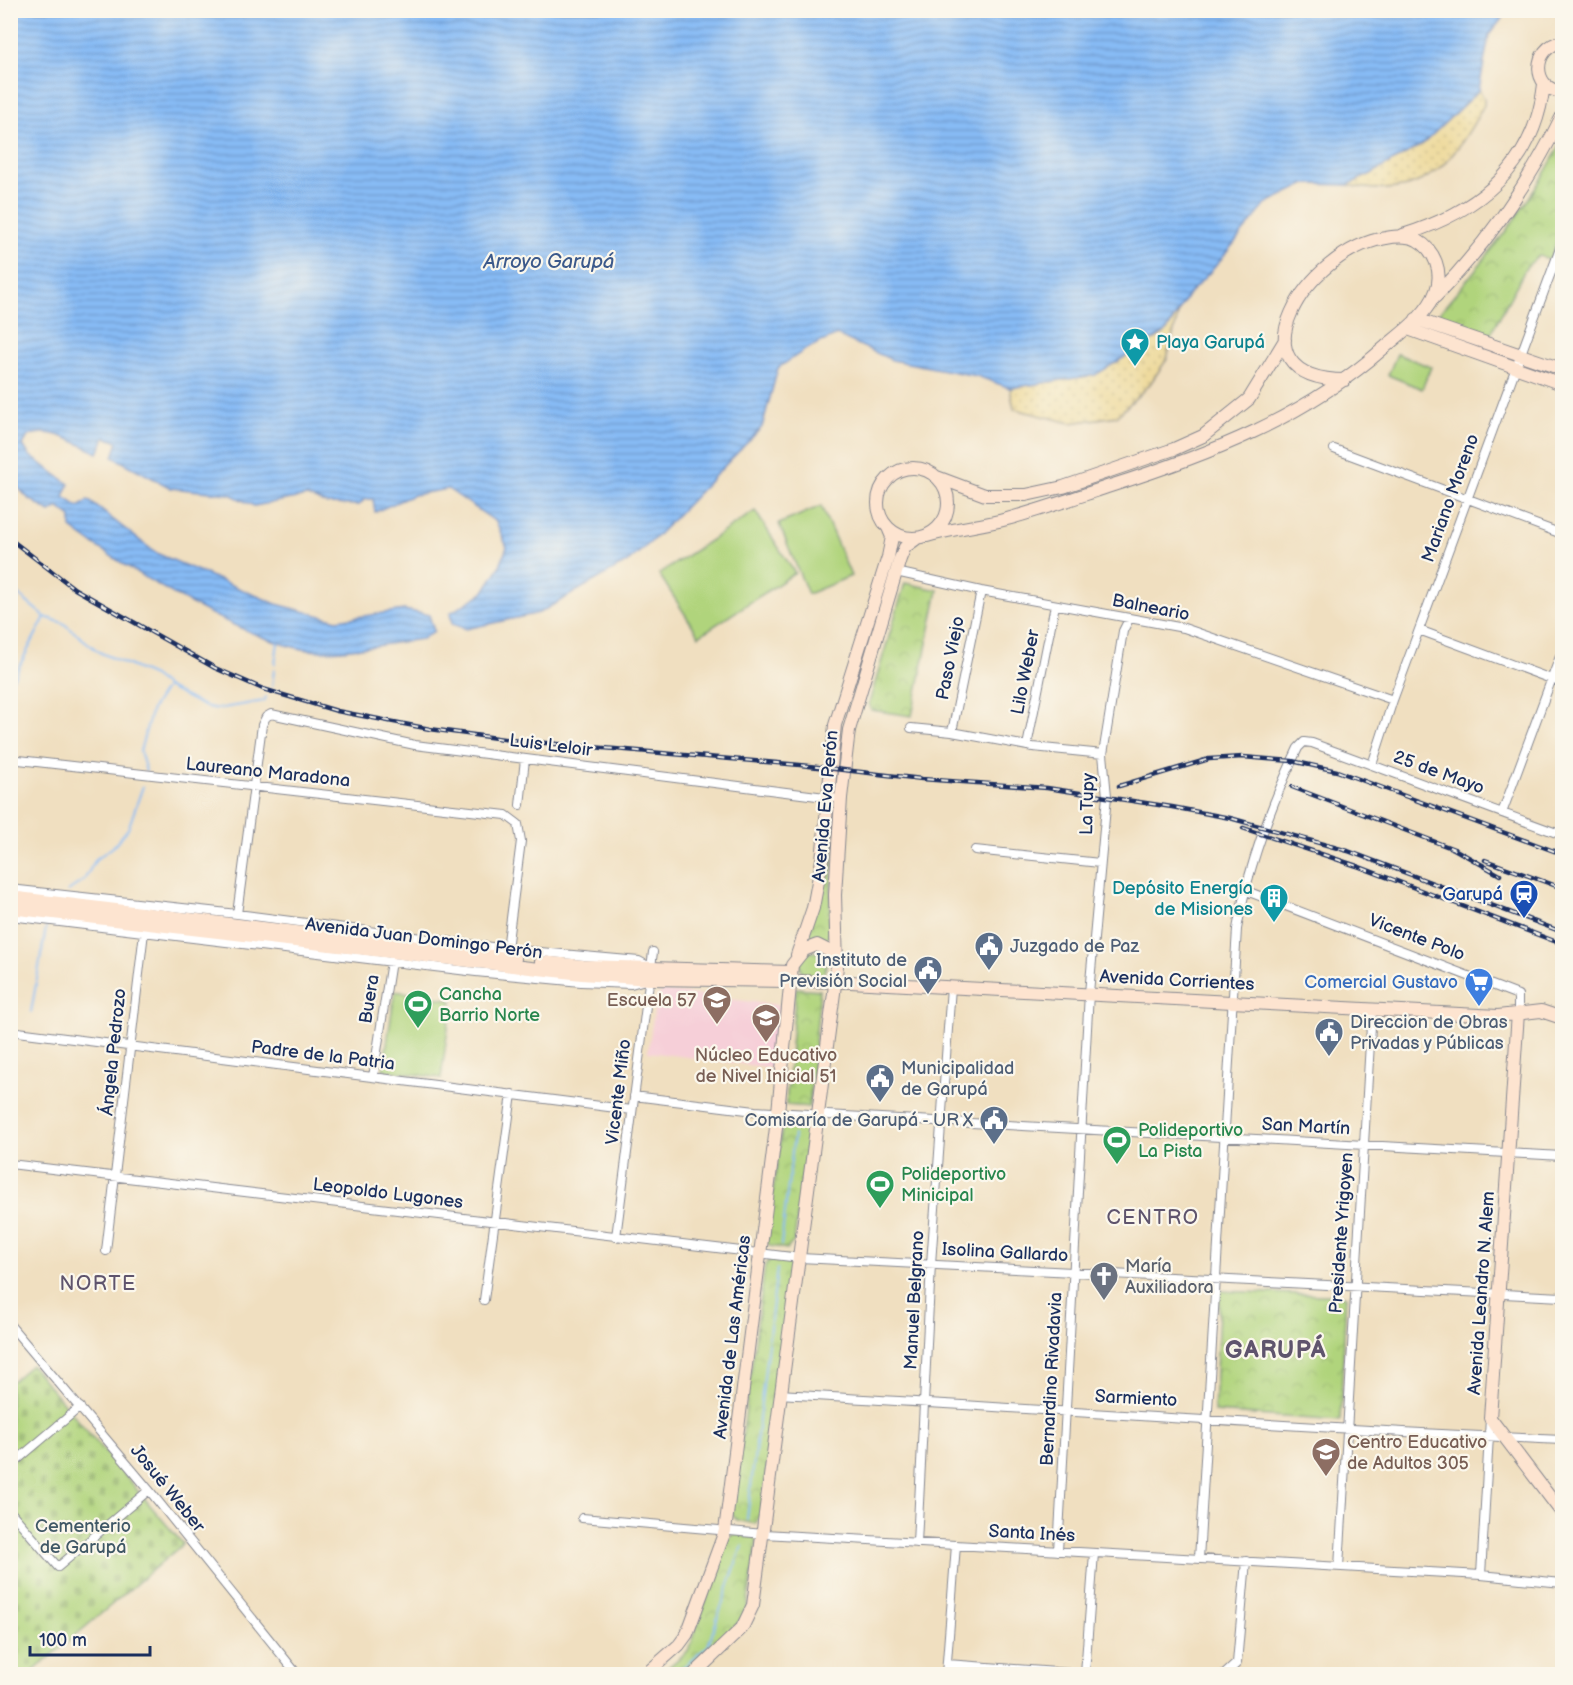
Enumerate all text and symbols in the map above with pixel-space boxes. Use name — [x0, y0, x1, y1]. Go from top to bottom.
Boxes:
water label: Arroyo Garupá — [483, 250, 614, 274]
place icon: Playa Garupá — [1119, 326, 1151, 368]
place label: Playa Garupá — [1156, 332, 1265, 353]
street label: Mariano Moreno — [1418, 431, 1483, 565]
street label: Balneario — [1110, 590, 1191, 625]
street label: Paso Viejo — [932, 614, 969, 702]
street label: Lilo Weber — [1007, 627, 1044, 716]
street label: Avenida Eva Perón — [808, 729, 843, 883]
street label: Luis Leloir — [508, 730, 594, 761]
street label: 25 de Mayo — [1390, 746, 1487, 799]
street label: Laureano Maradona — [185, 753, 351, 792]
street label: La Tupy — [1076, 772, 1099, 835]
place label: Depósito Energía de Misiones — [1112, 878, 1253, 920]
station icon: Garupá — [1508, 878, 1540, 920]
building icon: Depósito Energía de Misiones — [1258, 882, 1290, 924]
place label: Garupá — [1442, 884, 1503, 905]
street label: Vicente Polo — [1366, 910, 1468, 965]
street label: Avenida Juan Domingo Perón — [304, 914, 544, 963]
public building icon: Juzgado de Paz — [973, 930, 1005, 972]
place label: Juzgado de Paz — [1010, 936, 1139, 957]
place label: Instituto de Previsión Social — [779, 950, 907, 992]
public building icon: Instituto de Previsión Social — [912, 954, 944, 996]
street label: Avenida Corrientes — [1099, 966, 1255, 995]
supermarket icon: Comercial Gustavo — [1463, 966, 1495, 1008]
place label: Comercial Gustavo — [1304, 972, 1458, 993]
street label: Buera — [355, 973, 384, 1025]
place label: Cancha Barrio Norte — [439, 984, 540, 1026]
school or university icon: Escuela 57 — [701, 984, 733, 1026]
street label: Ángela Pedrozo — [94, 987, 131, 1117]
sports icon: Cancha Barrio Norte — [402, 988, 434, 1030]
place label: Escuela 57 — [607, 990, 696, 1011]
school or university icon: Núcleo Educativo de Nivel Inicial 51 — [750, 1002, 782, 1044]
place label: Direccion de Obras Privadas y Públicas — [1350, 1012, 1508, 1054]
public building icon: Direccion de Obras Privadas y Públicas — [1313, 1016, 1345, 1058]
street label: Padre de la Patria — [250, 1036, 396, 1075]
street label: Vicente Miño — [602, 1038, 635, 1146]
place label: Núcleo Educativo de Nivel Inicial 51 — [695, 1045, 837, 1087]
place label: Municipalidad de Garupá — [901, 1058, 1014, 1100]
public building icon: Municipalidad de Garupá — [864, 1062, 896, 1104]
public building icon: Comisaría de Garupá - UR X — [978, 1104, 1010, 1146]
place label: Comisaría de Garupá - UR X — [744, 1110, 974, 1131]
street label: San Martín — [1261, 1114, 1351, 1139]
place label: Polideportivo La Pista — [1138, 1120, 1243, 1162]
sports icon: Polideportivo La Pista — [1101, 1124, 1133, 1166]
street label: Presidente Yrigoyen — [1325, 1152, 1358, 1314]
place label: Polideportivo Minicipal — [901, 1164, 1006, 1206]
sports icon: Polideportivo Minicipal — [864, 1168, 896, 1210]
street label: Leopoldo Lugones — [312, 1174, 464, 1213]
street label: Avenida Leandro N. Alem — [1464, 1191, 1499, 1396]
district label: CENTRO — [1107, 1206, 1199, 1230]
street label: Manuel Belgrano — [900, 1230, 929, 1370]
street label: Avenida de Las Américas — [710, 1234, 755, 1440]
street label: Isolina Gallardo — [941, 1239, 1069, 1266]
place label: María Auxiliadora — [1125, 1256, 1214, 1298]
church icon: María Auxiliadora — [1088, 1260, 1120, 1302]
district label: NORTE — [59, 1272, 137, 1296]
street label: Bernardino Rivadavia — [1036, 1291, 1067, 1467]
district label: GARUPÁ — [1225, 1334, 1327, 1365]
street label: Sarmiento — [1094, 1386, 1178, 1411]
place label: Centro Educativo de Adultos 305 — [1347, 1432, 1487, 1474]
school or university icon: Centro Educativo de Adultos 305 — [1310, 1436, 1342, 1478]
street label: Josué Weber — [126, 1440, 210, 1537]
park label: Cementerio de Garupá — [35, 1516, 131, 1558]
street label: Santa Inés — [988, 1521, 1076, 1546]
scale bar — [30, 1619, 150, 1657]
text: 100 m — [39, 1630, 87, 1651]

